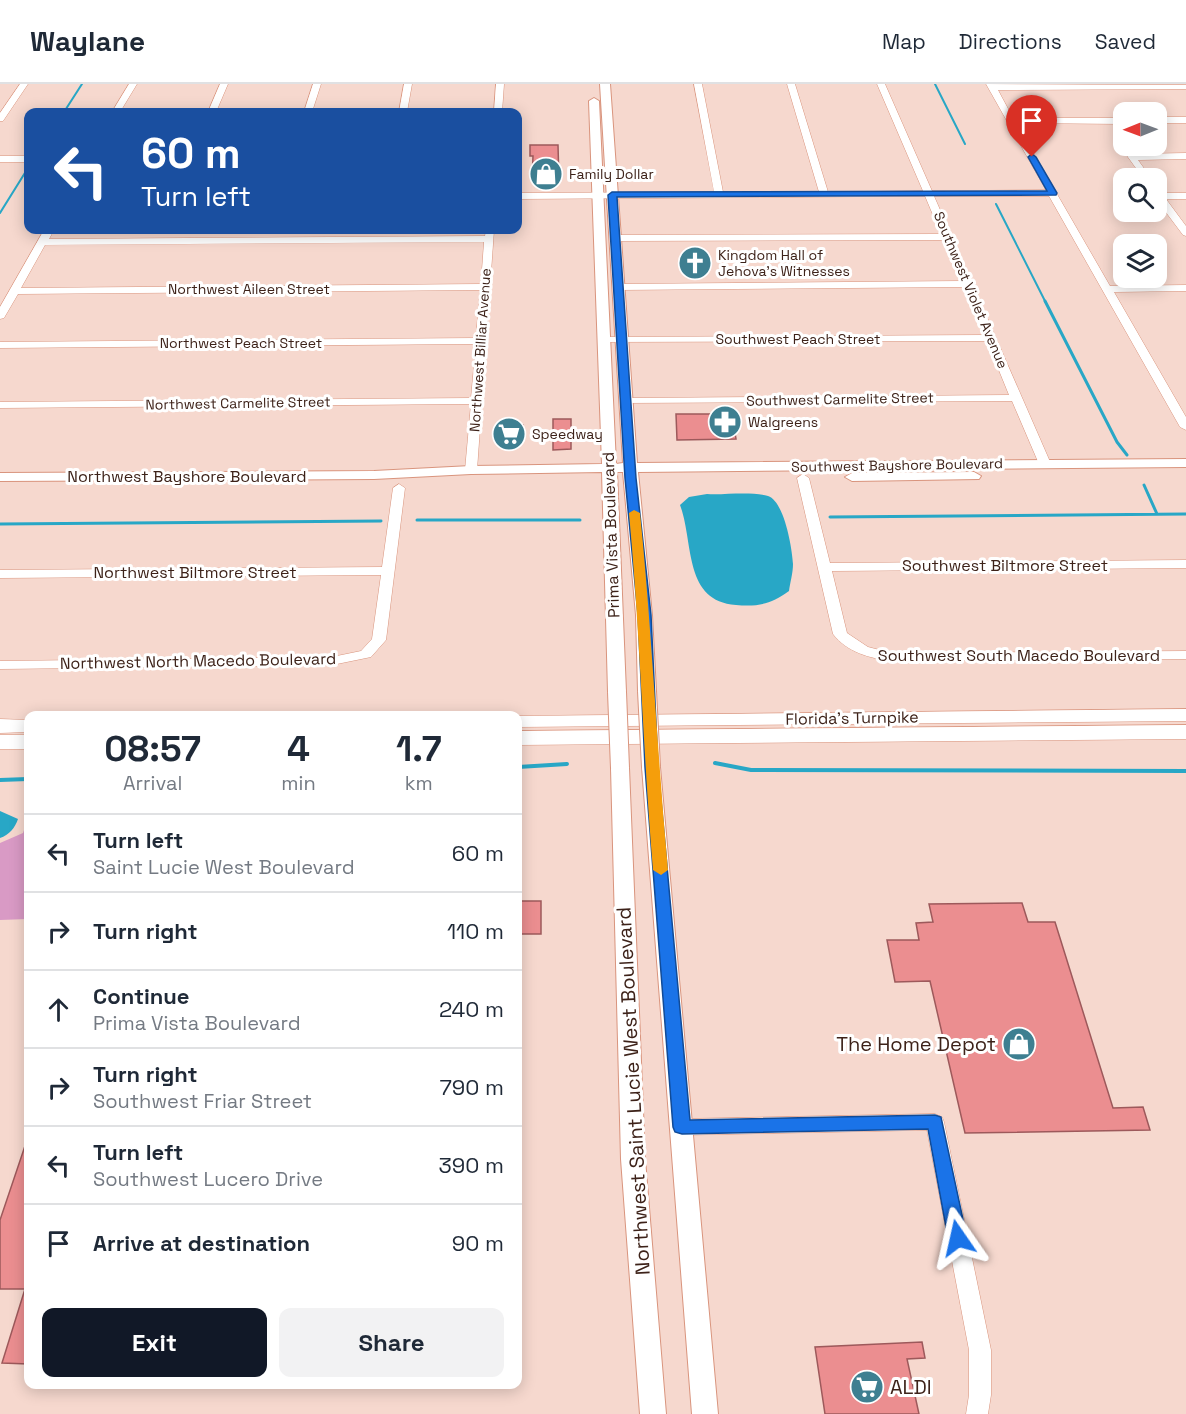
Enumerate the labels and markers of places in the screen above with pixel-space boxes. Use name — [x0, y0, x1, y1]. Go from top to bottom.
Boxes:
pin — [1006, 95, 1057, 157]
shop icon: Family Dollar — [528, 156, 564, 192]
place label: Family Dollar — [569, 165, 654, 183]
church icon: Kingdom Hall of Jehova's Witnesses — [677, 245, 713, 281]
place label: Kingdom Hall of Jehova's Witnesses — [718, 246, 850, 280]
pharmacy icon: Walgreens — [707, 404, 743, 440]
place label: Walgreens — [748, 413, 818, 431]
supermarket icon: Speedway — [491, 416, 527, 452]
place label: Speedway — [532, 425, 603, 443]
shop icon: The Home Depot — [1001, 1026, 1037, 1062]
place label: The Home Depot — [836, 1031, 996, 1057]
supermarket icon: ALDI — [849, 1369, 885, 1405]
place label: ALDI — [890, 1374, 932, 1400]

